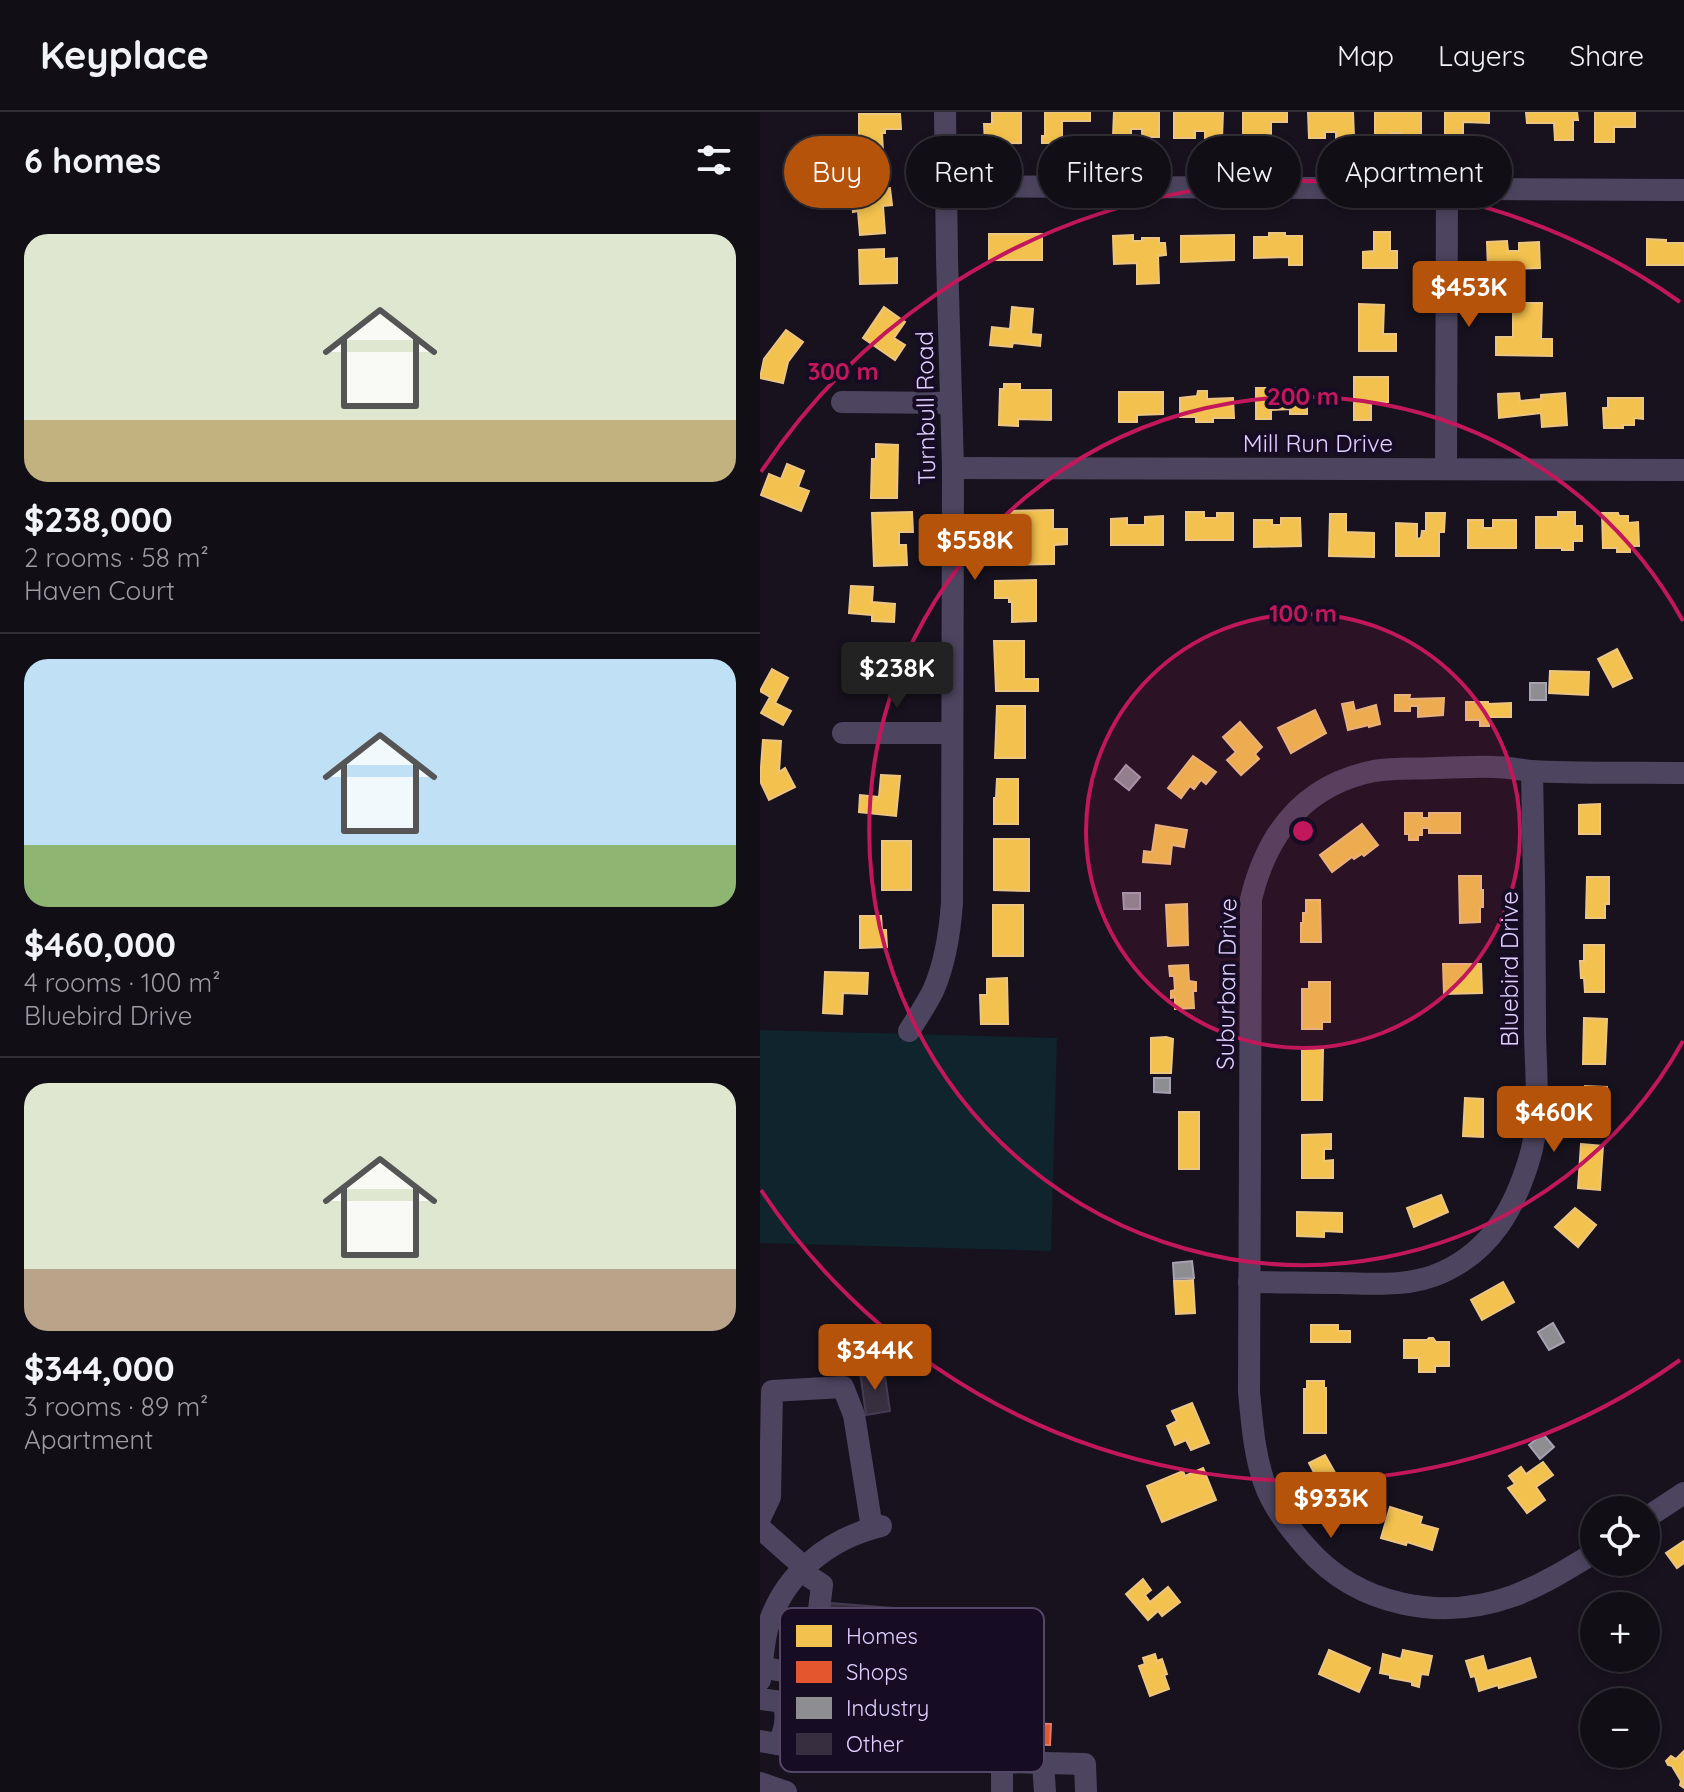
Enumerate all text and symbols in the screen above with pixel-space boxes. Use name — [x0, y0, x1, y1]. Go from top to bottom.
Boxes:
text: Keyplace — [40, 31, 209, 79]
text: Map — [1337, 38, 1394, 73]
text: Layers — [1438, 38, 1525, 73]
text: Share — [1569, 38, 1644, 73]
chip: Buy — [784, 136, 890, 208]
chip: Rent — [906, 136, 1022, 208]
chip: Filters — [1038, 136, 1171, 208]
chip: New — [1187, 136, 1301, 208]
chip: Apartment — [1317, 136, 1512, 208]
icon: filters — [692, 138, 736, 182]
text: 6 homes — [24, 139, 161, 182]
pin: $453K — [1413, 261, 1525, 329]
text: $453K — [1431, 270, 1507, 303]
icon: home — [308, 286, 452, 430]
street label: Turnbull Road — [909, 331, 941, 485]
text: 300 m — [807, 356, 879, 386]
text: 200 m — [1267, 381, 1339, 411]
street label: Mill Run Drive — [1243, 428, 1393, 458]
text: $238,000 — [24, 498, 173, 541]
pin: $558K — [919, 514, 1031, 582]
text: $558K — [937, 523, 1013, 556]
text: 2 rooms · 58 m² — [24, 541, 209, 574]
text: Haven Court — [24, 574, 175, 607]
text: 100 m — [1269, 598, 1337, 628]
pin: $238K — [841, 642, 953, 710]
text: $238K — [859, 651, 935, 684]
icon: home — [308, 711, 452, 855]
centre of rings — [1289, 817, 1317, 845]
street label: Bluebird Drive — [1494, 891, 1524, 1047]
street label: Suburban Drive — [1210, 898, 1242, 1070]
text: $460,000 — [24, 923, 176, 966]
text: 4 rooms · 100 m² — [24, 966, 220, 999]
text: Bluebird Drive — [24, 999, 192, 1032]
pin: $460K — [1498, 1086, 1610, 1154]
text: $460K — [1515, 1095, 1593, 1128]
icon: home — [308, 1135, 452, 1279]
pin: $344K — [819, 1324, 931, 1392]
text: $344K — [836, 1333, 914, 1366]
text: $344,000 — [24, 1347, 175, 1390]
text: 3 rooms · 89 m² — [24, 1390, 208, 1423]
text: Apartment — [24, 1423, 153, 1456]
pin: $933K — [1275, 1472, 1387, 1540]
text: $933K — [1293, 1481, 1369, 1514]
map controls — [1580, 1496, 1660, 1768]
button: locate — [1580, 1496, 1660, 1576]
button: + — [1580, 1592, 1660, 1672]
legend — [780, 1608, 1044, 1772]
text: Homes — [846, 1622, 918, 1650]
text: Shops — [846, 1658, 908, 1686]
button: − — [1580, 1688, 1660, 1768]
text: Industry — [846, 1694, 929, 1722]
text: Other — [846, 1730, 904, 1758]

